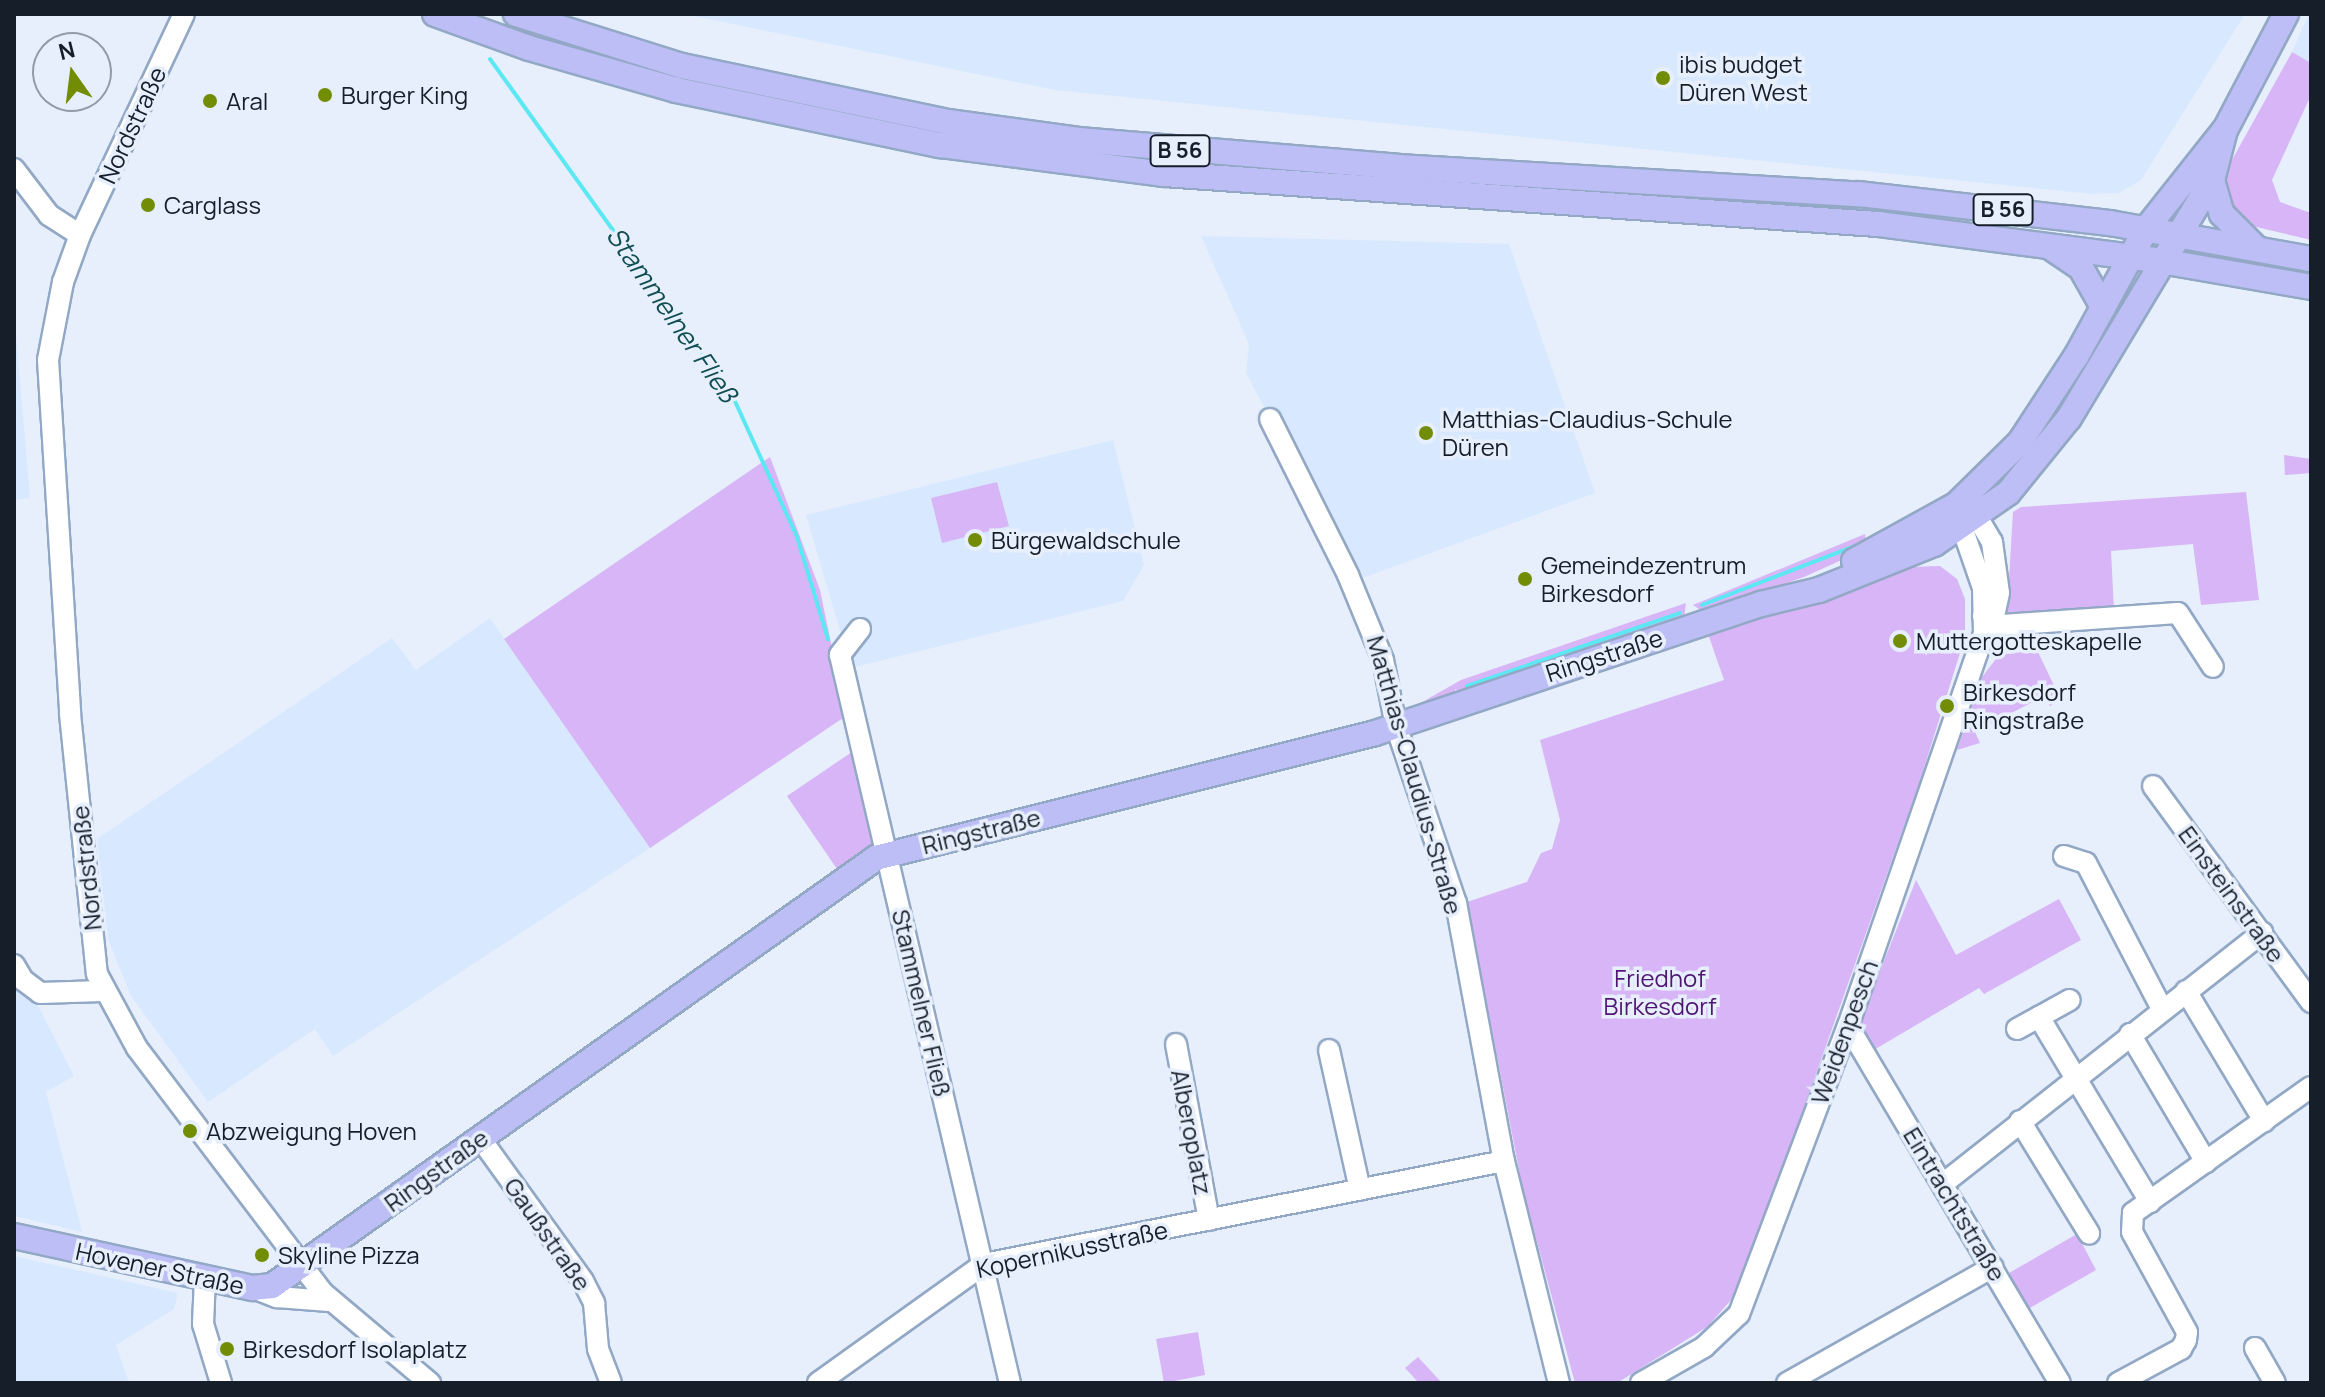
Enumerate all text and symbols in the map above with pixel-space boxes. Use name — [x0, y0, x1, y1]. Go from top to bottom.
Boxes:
north arrow — [32, 32, 112, 112]
text: N — [55, 34, 78, 67]
place label: ibis budget Düren West — [1679, 50, 1808, 106]
street label: Nordstraße — [92, 62, 172, 188]
marker: ibis budget Düren West — [1654, 69, 1672, 87]
place label: Burger King — [341, 81, 468, 109]
marker: Burger King — [316, 86, 334, 104]
place label: Aral — [226, 87, 268, 115]
marker: Aral — [201, 92, 219, 110]
road number: B 56 — [1148, 133, 1212, 169]
place label: Carglass — [164, 191, 261, 219]
road number: B 56 — [1971, 192, 2035, 228]
marker: Carglass — [139, 196, 157, 214]
water label: Stammelner Fließ — [600, 221, 744, 409]
place label: Matthias-Claudius-Schule Düren — [1442, 405, 1733, 461]
marker: Matthias-Claudius-Schule Düren — [1417, 424, 1435, 442]
place label: Bürgewaldschule — [991, 526, 1181, 554]
marker: Bürgewaldschule — [966, 531, 984, 549]
place label: Gemeindezentrum Birkesdorf — [1541, 551, 1746, 607]
marker: Gemeindezentrum Birkesdorf — [1516, 570, 1534, 588]
street label: Ringstraße — [1542, 623, 1666, 687]
place label: Muttergotteskapelle — [1916, 627, 2142, 655]
street label: Matthias-Claudius-Straße — [1361, 632, 1469, 918]
marker: Muttergotteskapelle — [1891, 632, 1909, 650]
place label: Birkesdorf Ringstraße — [1963, 678, 2084, 734]
marker: Birkesdorf Ringstraße — [1938, 697, 1956, 715]
street label: Ringstraße — [919, 802, 1043, 860]
street label: Nordstraße — [65, 804, 107, 932]
street label: Einsteinstraße — [2173, 820, 2291, 968]
street label: Stammelner Fließ — [886, 907, 958, 1099]
street label: Weidenpesch — [1805, 956, 1883, 1108]
park label: Friedhof Birkesdorf — [1604, 964, 1716, 1020]
street label: Alberoplatz — [1166, 1067, 1218, 1197]
place label: Abzweigung Hoven — [206, 1117, 417, 1145]
marker: Abzweigung Hoven — [181, 1122, 199, 1140]
street label: Eintrachtstraße — [1898, 1122, 2012, 1286]
street label: Ringstraße — [378, 1123, 494, 1217]
street label: Gaußstraße — [499, 1172, 597, 1296]
street label: Kopernikusstraße — [974, 1215, 1170, 1283]
street label: Hovener Straße — [73, 1236, 247, 1300]
place label: Skyline Pizza — [278, 1241, 420, 1269]
marker: Skyline Pizza — [253, 1246, 271, 1264]
place label: Birkesdorf Isolaplatz — [243, 1335, 467, 1363]
marker: Birkesdorf Isolaplatz — [218, 1340, 236, 1358]

